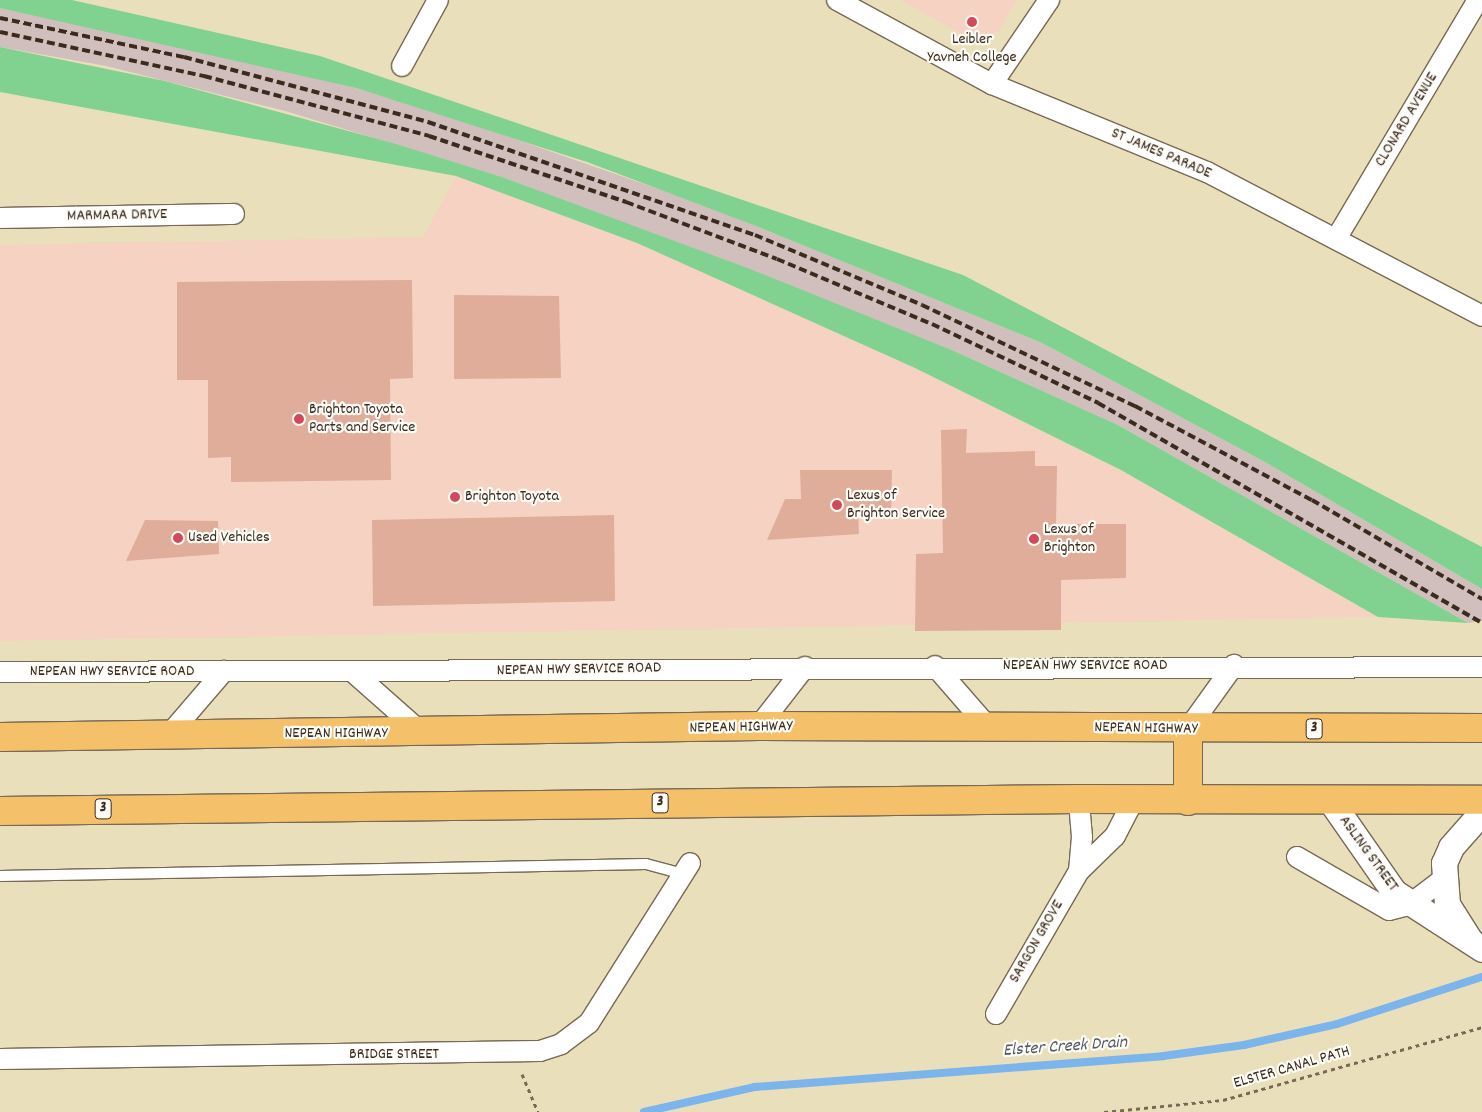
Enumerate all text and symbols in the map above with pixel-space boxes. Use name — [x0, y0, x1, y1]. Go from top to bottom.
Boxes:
marker: Leibler Yavneh College — [966, 16, 978, 28]
place label: Leibler Yavneh College — [927, 30, 1017, 68]
street label: CLONARD AVENUE — [1371, 69, 1443, 171]
street label: ST JAMES PARADE — [1108, 124, 1214, 184]
street label: MARMARA DRIVE — [67, 206, 167, 226]
place label: Brighton Toyota Parts and Service — [309, 400, 415, 438]
marker: Brighton Toyota Parts and Service — [293, 413, 305, 425]
place label: Lexus of Brighton Service — [847, 486, 945, 524]
place label: Brighton Toyota — [465, 487, 559, 507]
marker: Brighton Toyota — [449, 491, 461, 503]
marker: Lexus of Brighton Service — [831, 499, 843, 511]
place label: Lexus of Brighton — [1044, 520, 1095, 558]
place label: Used Vehicles — [188, 528, 270, 548]
marker: Used Vehicles — [172, 532, 184, 544]
marker: Lexus of Brighton — [1028, 533, 1040, 545]
street label: NEPEAN HWY SERVICE ROAD — [1003, 656, 1167, 676]
street label: NEPEAN HWY SERVICE ROAD — [497, 659, 661, 681]
street label: NEPEAN HWY SERVICE ROAD — [30, 662, 194, 682]
road number: 3 — [1305, 716, 1323, 742]
street label: NEPEAN HIGHWAY — [689, 718, 793, 738]
street label: NEPEAN HIGHWAY — [1094, 719, 1198, 739]
street label: NEPEAN HIGHWAY — [284, 724, 388, 744]
road number: 3 — [651, 790, 669, 816]
road number: 3 — [94, 796, 112, 822]
street label: ASLING STREET — [1334, 812, 1402, 896]
street label: SARGON GROVE — [1006, 897, 1068, 987]
water label: Elster Creek Drain — [1002, 1033, 1128, 1063]
street label: ELSTER CANAL PATH — [1232, 1042, 1352, 1094]
street label: BRIDGE STREET — [349, 1045, 439, 1065]

